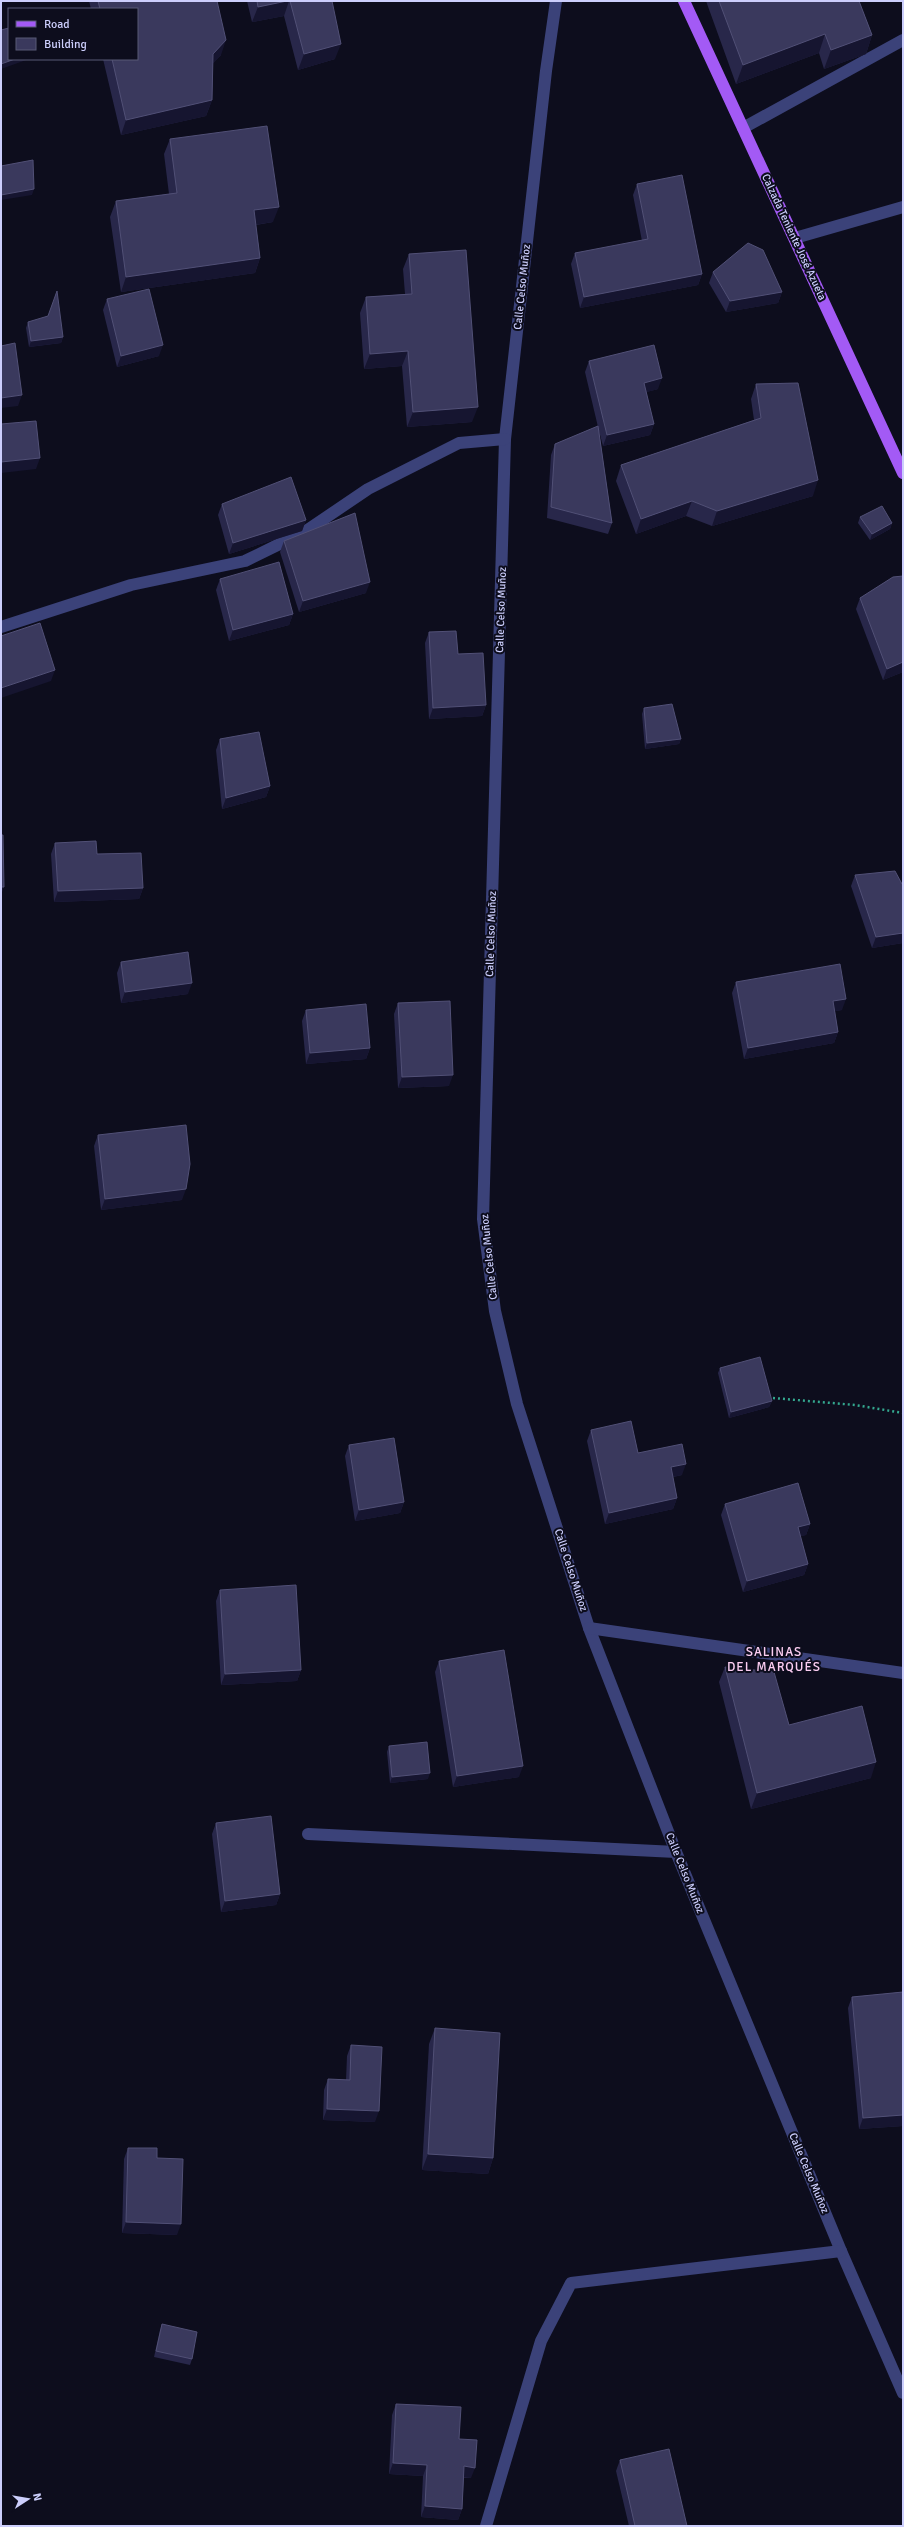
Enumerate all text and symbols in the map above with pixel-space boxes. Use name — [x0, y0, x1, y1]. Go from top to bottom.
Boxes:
legend — [8, 8, 138, 60]
text: Road — [44, 17, 70, 32]
text: Building — [44, 37, 87, 52]
street label: Calzada Teniente José Azueta — [759, 172, 829, 303]
street label: Calle Celso Muñoz — [511, 244, 533, 330]
street label: Calle Celso Muñoz — [493, 567, 509, 653]
street label: Calle Celso Muñoz — [483, 891, 499, 977]
street label: Calle Celso Muñoz — [478, 1214, 500, 1300]
street label: Calle Celso Muñoz — [552, 1527, 590, 1613]
district label: SALINAS DEL MARQUÉS — [727, 1644, 821, 1675]
street label: Calle Celso Muñoz — [663, 1831, 707, 1915]
street label: Calle Celso Muñoz — [786, 2131, 832, 2215]
north arrow — [8, 2479, 48, 2519]
text: N — [30, 2492, 44, 2502]

